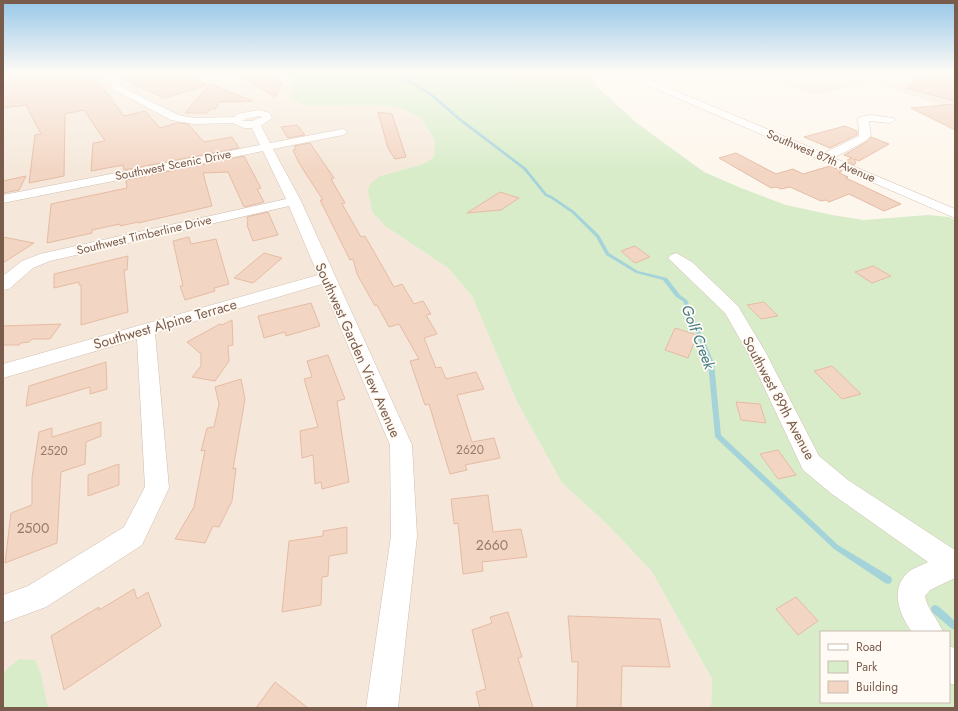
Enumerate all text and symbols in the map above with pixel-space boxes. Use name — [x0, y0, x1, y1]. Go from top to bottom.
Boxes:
street label: Southwest 87th Avenue — [764, 125, 878, 187]
street label: Southwest Scenic Drive — [113, 145, 233, 185]
street label: Southwest Timberline Drive — [75, 211, 213, 259]
street label: Southwest Garden View Avenue — [310, 259, 406, 441]
street label: Southwest Alpine Terrace — [91, 294, 239, 354]
water label: Golf Creek — [676, 302, 721, 373]
street label: Southwest 89th Avenue — [738, 333, 820, 463]
house number: 2620 — [456, 441, 484, 459]
house number: 2520 — [40, 442, 68, 460]
house number: 2500 — [17, 518, 49, 538]
house number: 2660 — [476, 535, 508, 555]
legend — [820, 631, 950, 703]
text: Road — [856, 638, 882, 656]
text: Park — [856, 658, 878, 676]
text: Building — [856, 678, 898, 696]

